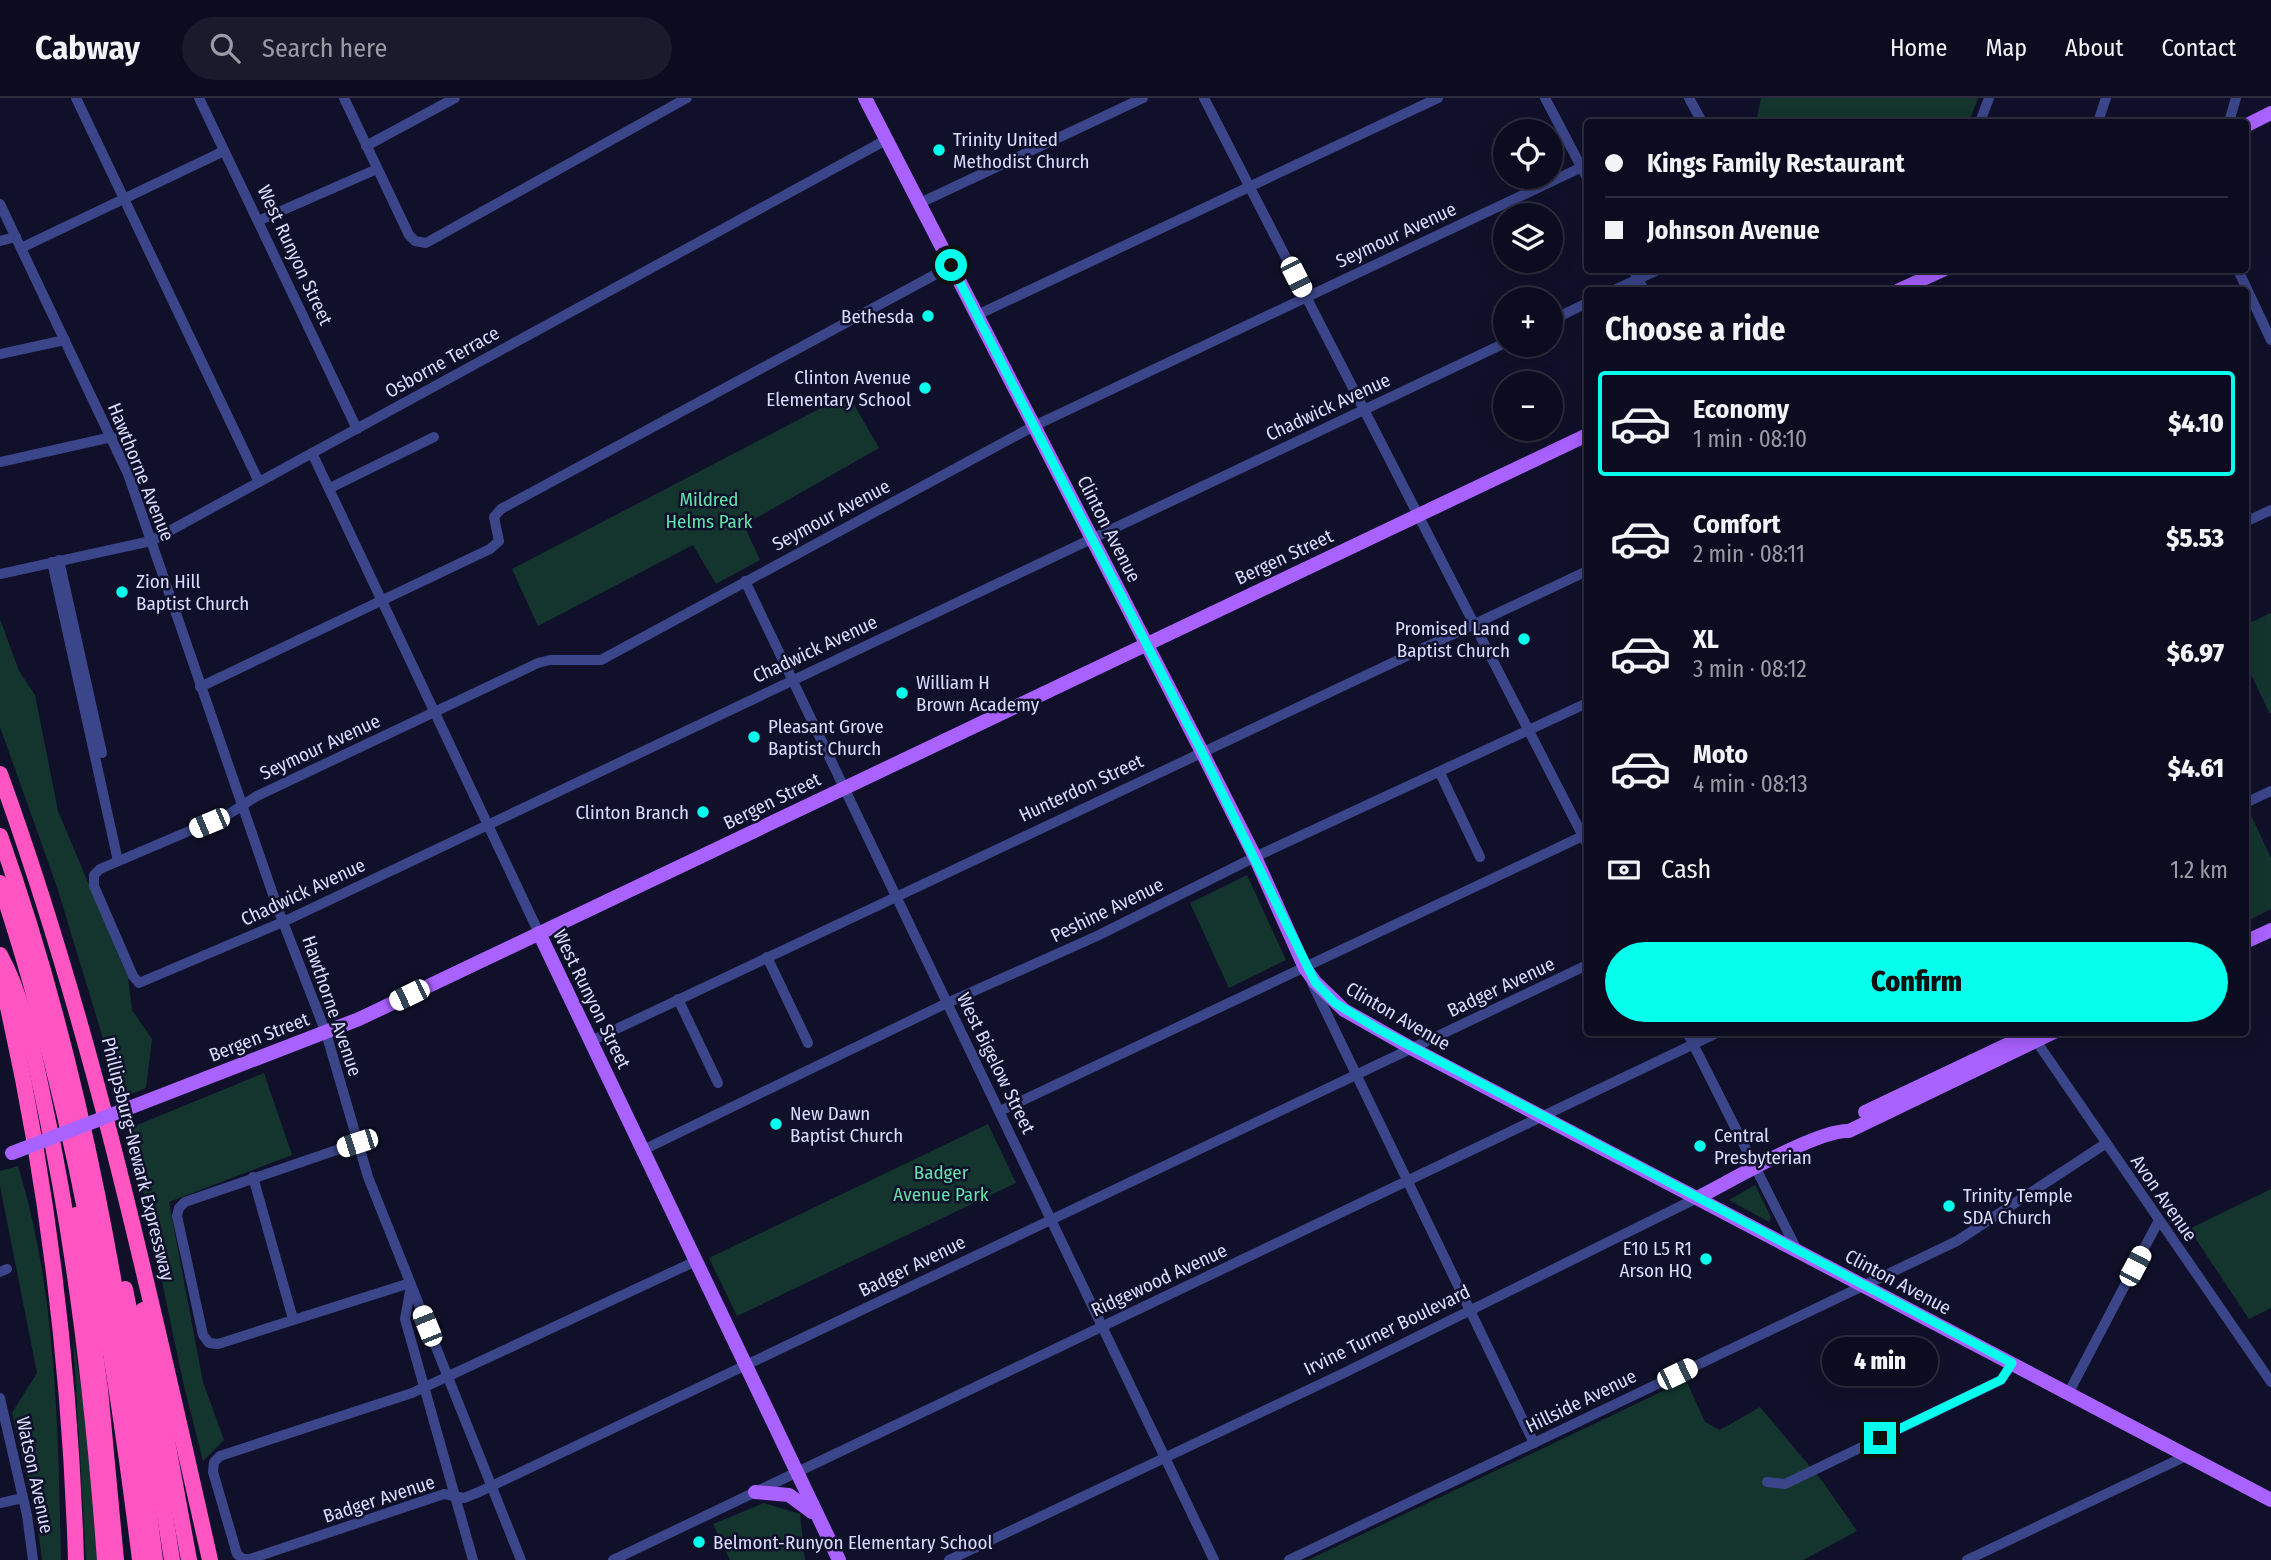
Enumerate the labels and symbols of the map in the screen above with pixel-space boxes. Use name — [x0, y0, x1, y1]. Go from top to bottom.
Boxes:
place label: Trinity United Methodist Church — [953, 128, 1090, 173]
marker: Trinity United Methodist Church — [931, 142, 947, 158]
street label: West Runyon Street — [252, 181, 338, 329]
street label: Seymour Avenue — [1332, 197, 1460, 273]
route start — [935, 249, 967, 281]
car — [1278, 254, 1315, 300]
place label: Bethesda — [841, 305, 914, 328]
marker: Bethesda — [920, 308, 936, 324]
street label: Osborne Terrace — [381, 321, 503, 403]
place label: Clinton Avenue Elementary School — [766, 366, 911, 411]
street label: Chadwick Avenue — [1262, 368, 1394, 446]
marker: Clinton Avenue Elementary School — [917, 380, 933, 396]
street label: Hawthorne Avenue — [103, 400, 179, 544]
street label: Clinton Avenue — [1072, 472, 1146, 586]
street label: Seymour Avenue — [768, 474, 894, 556]
park label: Mildred Helms Park — [666, 488, 753, 533]
street label: Bergen Street — [1231, 524, 1337, 590]
place label: Zion Hill Baptist Church — [136, 570, 249, 615]
marker: Zion Hill Baptist Church — [114, 584, 130, 600]
street label: Chadwick Avenue — [749, 610, 881, 688]
place label: Promised Land Baptist Church — [1395, 617, 1510, 662]
marker: Promised Land Baptist Church — [1516, 631, 1532, 647]
place label: William H Brown Academy — [916, 671, 1040, 716]
marker: William H Brown Academy — [894, 685, 910, 701]
street label: Seymour Avenue — [256, 709, 384, 785]
place label: Pleasant Grove Baptist Church — [768, 715, 884, 760]
marker: Pleasant Grove Baptist Church — [746, 729, 762, 745]
street label: Hunterdon Street — [1015, 749, 1147, 827]
street label: Bergen Street — [720, 767, 825, 834]
place label: Clinton Branch — [575, 801, 689, 824]
marker: Clinton Branch — [695, 804, 711, 820]
car — [186, 805, 233, 841]
street label: Chadwick Avenue — [237, 853, 369, 931]
street label: Peshine Avenue — [1047, 873, 1167, 947]
street label: West Runyon Street — [548, 926, 636, 1073]
street label: Hawthorne Avenue — [297, 933, 367, 1079]
street label: Badger Avenue — [1444, 952, 1558, 1022]
car — [386, 976, 433, 1014]
street label: Clinton Avenue — [1342, 977, 1454, 1055]
street label: West Bigelow Street — [952, 989, 1040, 1138]
street label: Bergen Street — [206, 1007, 313, 1067]
street label: Phillipsburg-Newark Expressway — [97, 1035, 180, 1284]
place label: New Dawn Baptist Church — [790, 1102, 903, 1147]
marker: New Dawn Baptist Church — [768, 1116, 784, 1132]
place label: Central Presbyterian — [1714, 1124, 1812, 1169]
car — [334, 1127, 381, 1159]
marker: Central Presbyterian — [1692, 1138, 1708, 1154]
street label: Avon Avenue — [2126, 1150, 2202, 1246]
park label: Badger Avenue Park — [893, 1161, 989, 1206]
place label: Trinity Temple SDA Church — [1963, 1184, 2073, 1229]
marker: Trinity Temple SDA Church — [1941, 1198, 1957, 1214]
street label: Badger Avenue — [855, 1230, 969, 1302]
place label: E10 L5 R1 Arson HQ — [1620, 1237, 1692, 1282]
street label: Ridgewood Avenue — [1087, 1238, 1231, 1322]
car — [2116, 1243, 2155, 1289]
street label: Clinton Avenue — [1841, 1244, 1955, 1320]
marker: E10 L5 R1 Arson HQ — [1698, 1251, 1714, 1267]
street label: Irvine Turner Boulevard — [1300, 1280, 1474, 1380]
car — [410, 1303, 445, 1349]
callout: 4 min — [1822, 1336, 1938, 1386]
car — [1654, 1355, 1701, 1393]
street label: Hillside Avenue — [1522, 1364, 1640, 1438]
street label: Watson Avenue — [11, 1414, 59, 1536]
route end — [1864, 1422, 1896, 1454]
street label: Badger Avenue — [320, 1470, 438, 1528]
place label: Belmont-Runyon Elementary School — [713, 1531, 993, 1554]
marker: Belmont-Runyon Elementary School — [691, 1534, 707, 1550]

